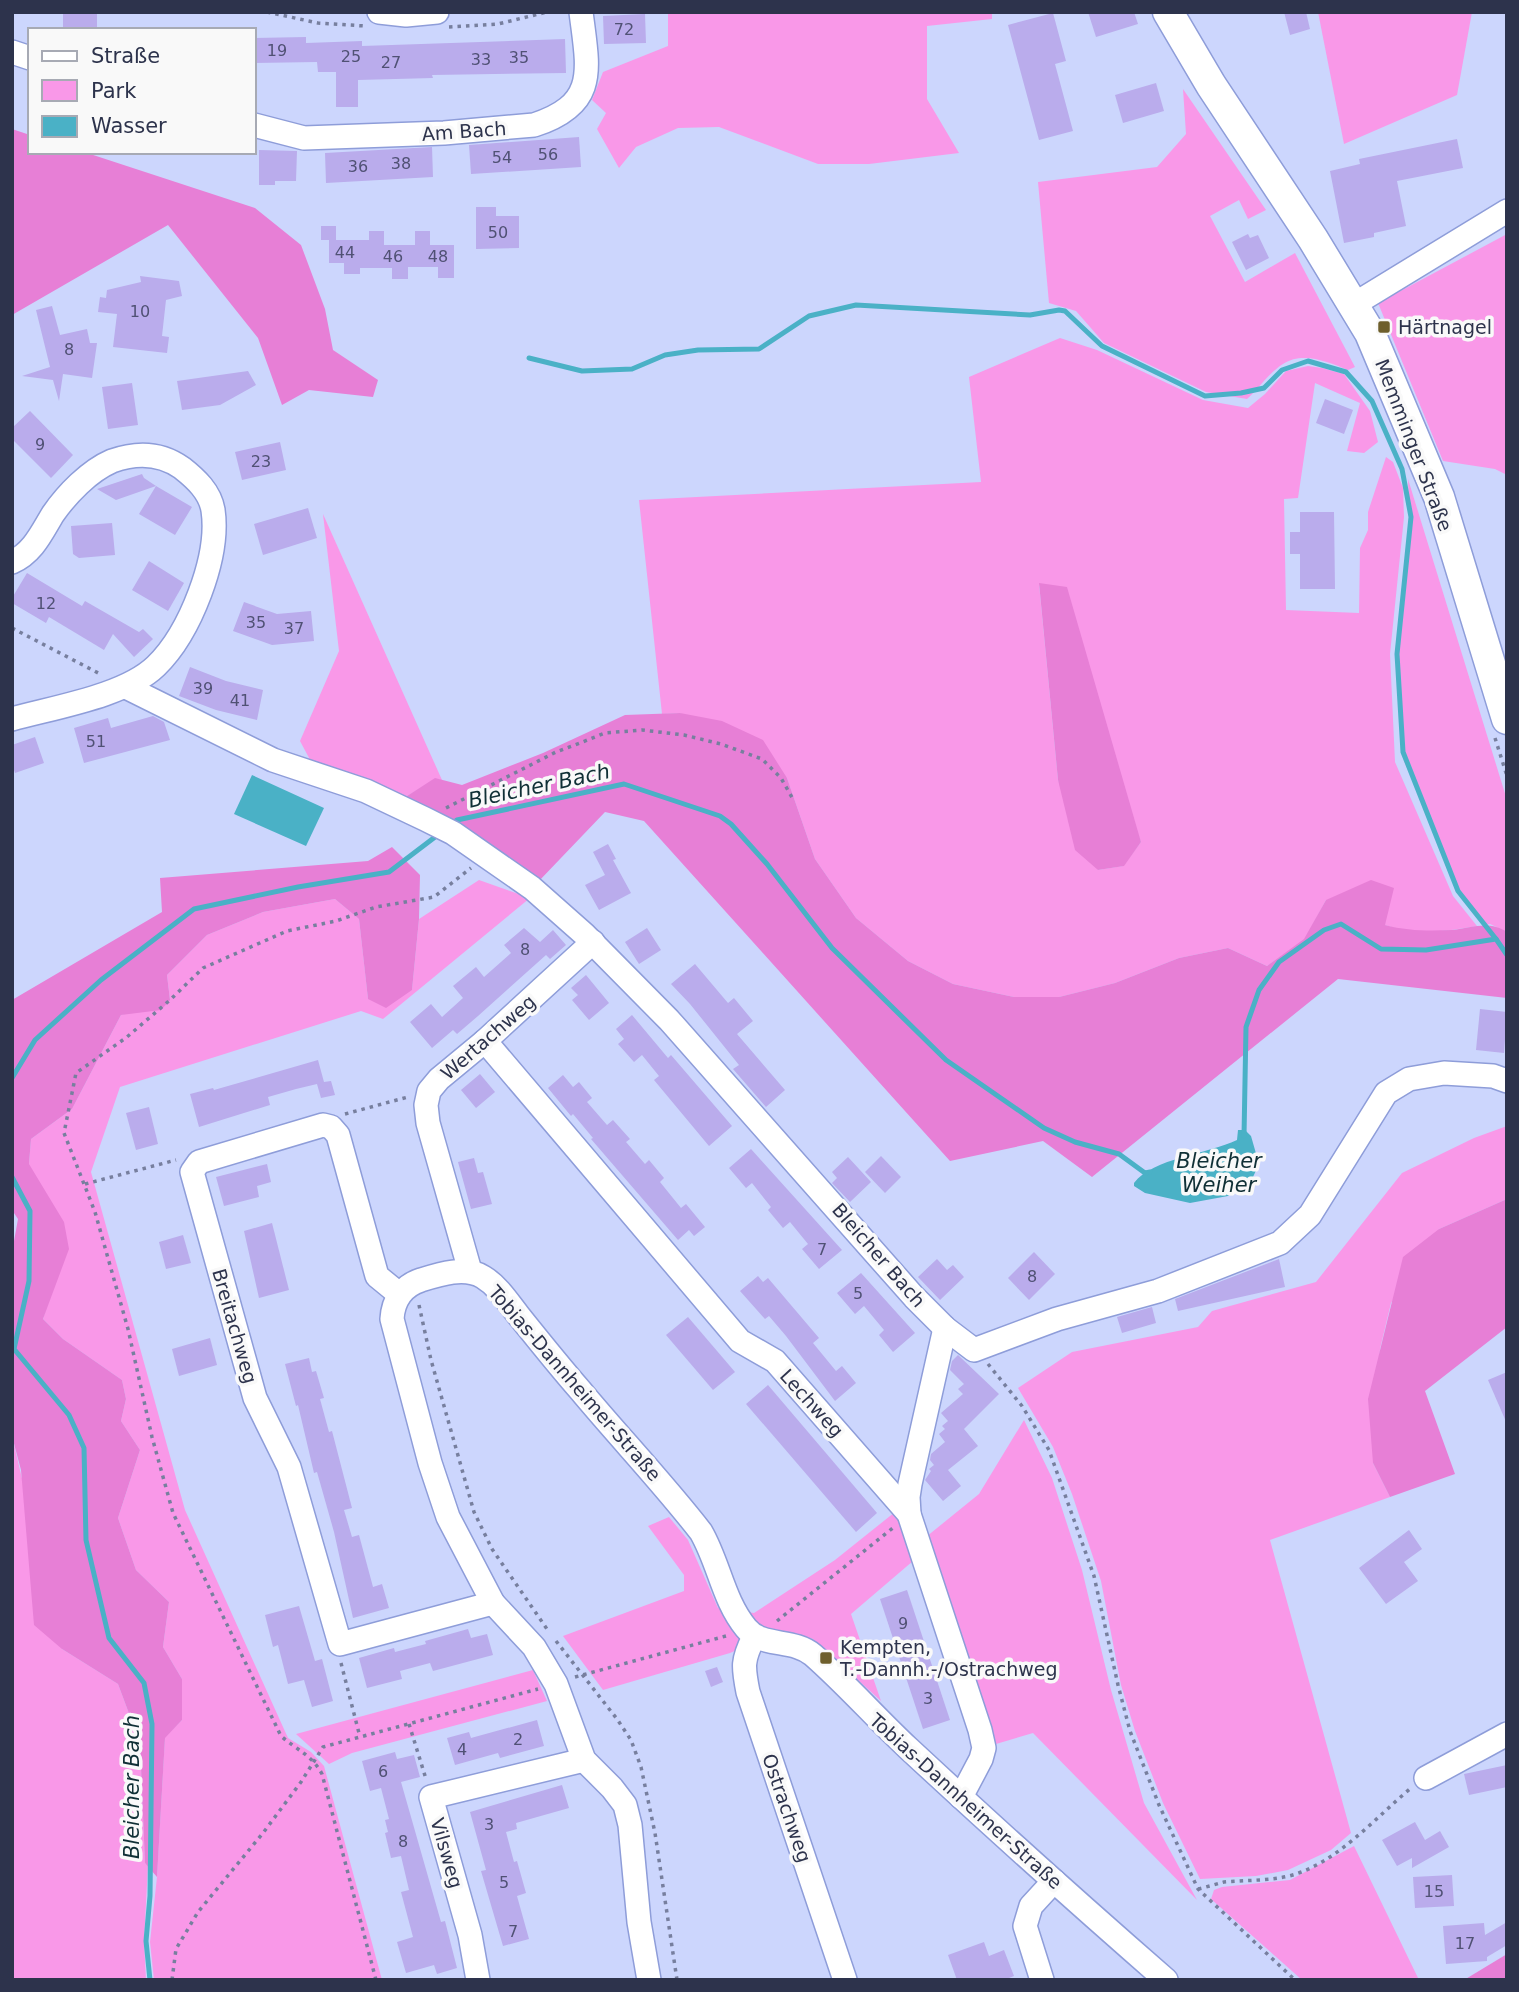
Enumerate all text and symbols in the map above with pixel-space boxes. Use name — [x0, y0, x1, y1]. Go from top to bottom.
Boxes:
house number: 72 — [614, 20, 634, 39]
legend — [28, 28, 256, 154]
house number: 19 — [267, 41, 287, 60]
text: Straße — [91, 44, 160, 68]
house number: 25 — [341, 47, 361, 66]
house number: 35 — [509, 48, 529, 67]
house number: 33 — [471, 50, 491, 69]
house number: 27 — [381, 53, 401, 72]
text: Park — [91, 79, 137, 103]
text: Wasser — [91, 114, 167, 138]
street label: Am Bach — [421, 117, 507, 145]
house number: 56 — [538, 145, 558, 164]
house number: 54 — [492, 148, 512, 167]
house number: 38 — [391, 154, 411, 173]
house number: 36 — [348, 157, 368, 176]
house number: 50 — [488, 223, 508, 242]
house number: 44 — [335, 243, 355, 262]
house number: 46 — [383, 247, 403, 266]
house number: 48 — [428, 247, 448, 266]
house number: 10 — [130, 302, 150, 321]
place label: Härtnagel — [1398, 316, 1492, 338]
marker: Härtnagel — [1376, 319, 1392, 335]
house number: 8 — [64, 340, 74, 359]
street label: Memminger Straße — [1371, 356, 1457, 534]
house number: 9 — [35, 435, 45, 454]
house number: 23 — [251, 452, 271, 471]
house number: 12 — [36, 594, 56, 613]
house number: 35 — [246, 613, 266, 632]
house number: 37 — [284, 619, 304, 638]
house number: 39 — [193, 679, 213, 698]
house number: 41 — [230, 691, 250, 710]
house number: 51 — [86, 732, 106, 751]
water label: Bleicher Bach — [466, 759, 612, 813]
house number: 8 — [520, 940, 530, 959]
street label: Wertachweg — [436, 990, 540, 1084]
water label: Bleicher Weiher — [1176, 1149, 1263, 1197]
street label: Bleicher Bach — [828, 1199, 930, 1311]
house number: 7 — [817, 1240, 827, 1259]
street label: Breitachweg — [208, 1266, 262, 1386]
house number: 8 — [1027, 1267, 1037, 1286]
street label: Tobias-Dannheimer-Straße — [484, 1280, 666, 1485]
house number: 5 — [853, 1284, 863, 1303]
street label: Lechweg — [776, 1365, 848, 1441]
house number: 9 — [898, 1614, 908, 1633]
place label: Kempten, T.-Dannh.-/Ostrachweg — [839, 1636, 1057, 1680]
marker: Kempten, T.-Dannh.-/Ostrachweg — [818, 1650, 834, 1666]
house number: 3 — [923, 1689, 933, 1708]
street label: Tobias-Dannheimer-Straße — [864, 1708, 1067, 1893]
water label: Bleicher Bach — [120, 1715, 144, 1859]
house number: 2 — [513, 1730, 523, 1749]
house number: 4 — [457, 1740, 467, 1759]
street label: Ostrachweg — [758, 1751, 816, 1865]
house number: 6 — [378, 1762, 388, 1781]
street label: Vilsweg — [426, 1815, 468, 1891]
house number: 3 — [484, 1815, 494, 1834]
house number: 8 — [398, 1832, 408, 1851]
house number: 5 — [499, 1873, 509, 1892]
house number: 15 — [1424, 1882, 1444, 1901]
house number: 7 — [508, 1922, 518, 1941]
house number: 17 — [1455, 1934, 1475, 1953]

